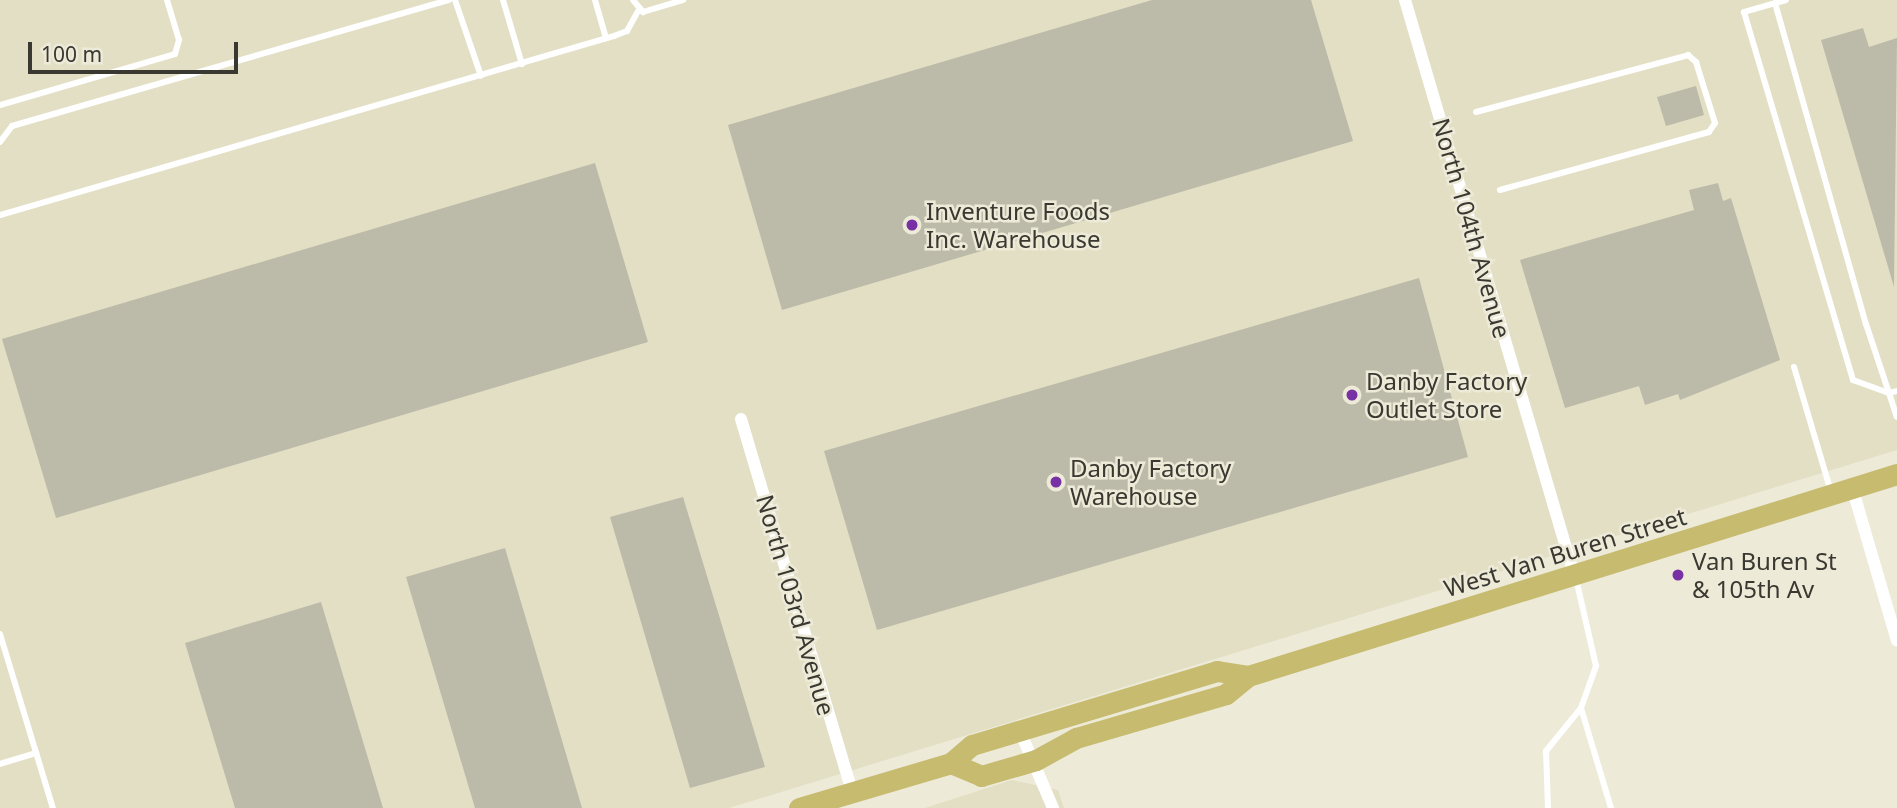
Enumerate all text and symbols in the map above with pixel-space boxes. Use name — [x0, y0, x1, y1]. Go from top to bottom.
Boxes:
scale bar — [32, 28, 242, 72]
text: 100 m — [41, 40, 102, 68]
street label: North 104th Avenue — [1427, 115, 1517, 341]
place label: Inventure Foods Inc. Warehouse — [926, 197, 1110, 253]
marker: Inventure Foods Inc. Warehouse — [904, 217, 920, 233]
place label: Danby Factory Outlet Store — [1366, 367, 1527, 423]
marker: Danby Factory Outlet Store — [1344, 387, 1360, 403]
place label: Danby Factory Warehouse — [1070, 454, 1231, 510]
marker: Danby Factory Warehouse — [1048, 474, 1064, 490]
street label: North 103rd Avenue — [751, 491, 841, 719]
street label: West Van Buren Street — [1440, 501, 1690, 603]
place label: Van Buren St & 105th Av — [1692, 547, 1837, 603]
marker: Van Buren St & 105th Av — [1670, 567, 1686, 583]

